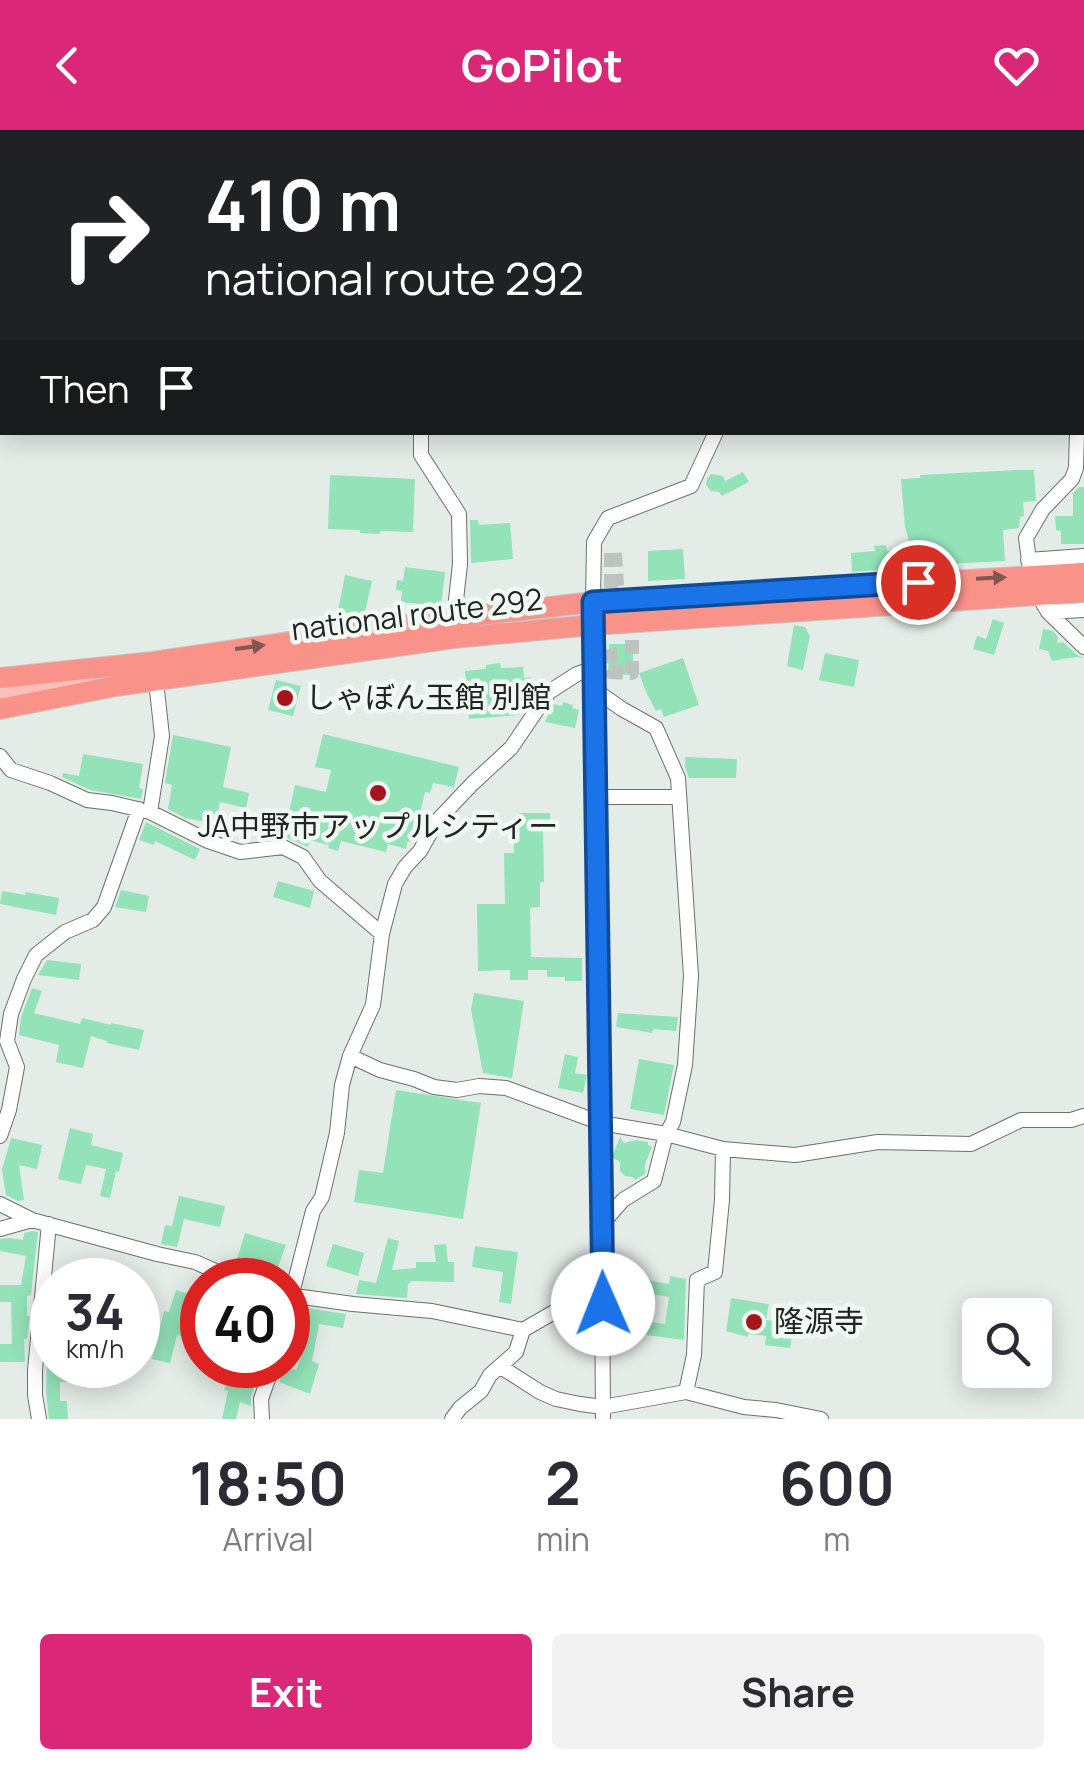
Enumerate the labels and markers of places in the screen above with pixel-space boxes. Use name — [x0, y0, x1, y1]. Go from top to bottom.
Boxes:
pin — [876, 540, 961, 625]
place label: しゃぼん玉館 別館 — [305, 676, 551, 717]
marker: しゃぼん玉館 別館 — [274, 687, 296, 709]
marker: JA中野市アップルシティー — [367, 782, 389, 804]
place label: JA中野市アップルシティー — [198, 805, 558, 846]
place label: 隆源寺 — [774, 1300, 864, 1341]
marker: 隆源寺 — [743, 1311, 765, 1333]

